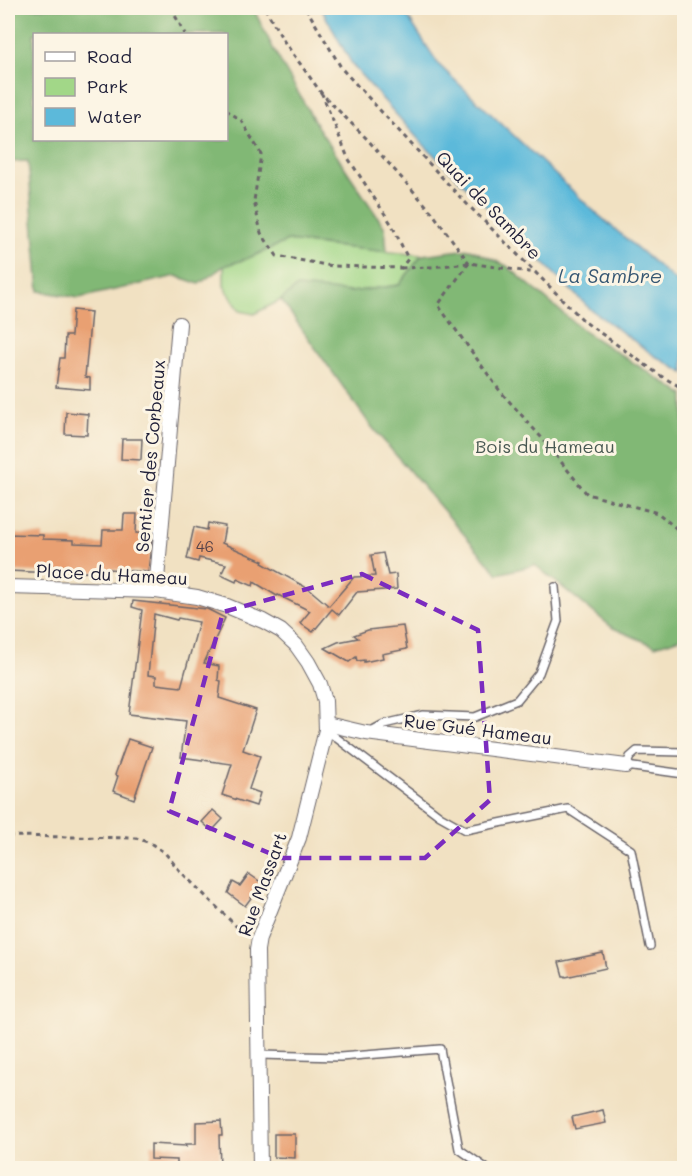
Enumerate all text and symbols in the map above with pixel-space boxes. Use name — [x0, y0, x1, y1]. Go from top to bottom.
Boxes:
legend — [33, 33, 228, 141]
text: Road — [87, 44, 132, 68]
text: Park — [87, 74, 128, 98]
text: Water — [87, 104, 142, 128]
street label: Quai de Sambre — [431, 146, 547, 264]
water label: La Sambre — [558, 262, 662, 288]
street label: Sentier des Corbeaux — [130, 359, 170, 553]
park label: Bois du Hameau — [475, 434, 615, 458]
house number: 46 — [196, 536, 214, 556]
street label: Place du Hameau — [36, 558, 188, 590]
street label: Rue Gué Hameau — [403, 708, 553, 750]
street label: Rue Massart — [232, 828, 292, 940]

